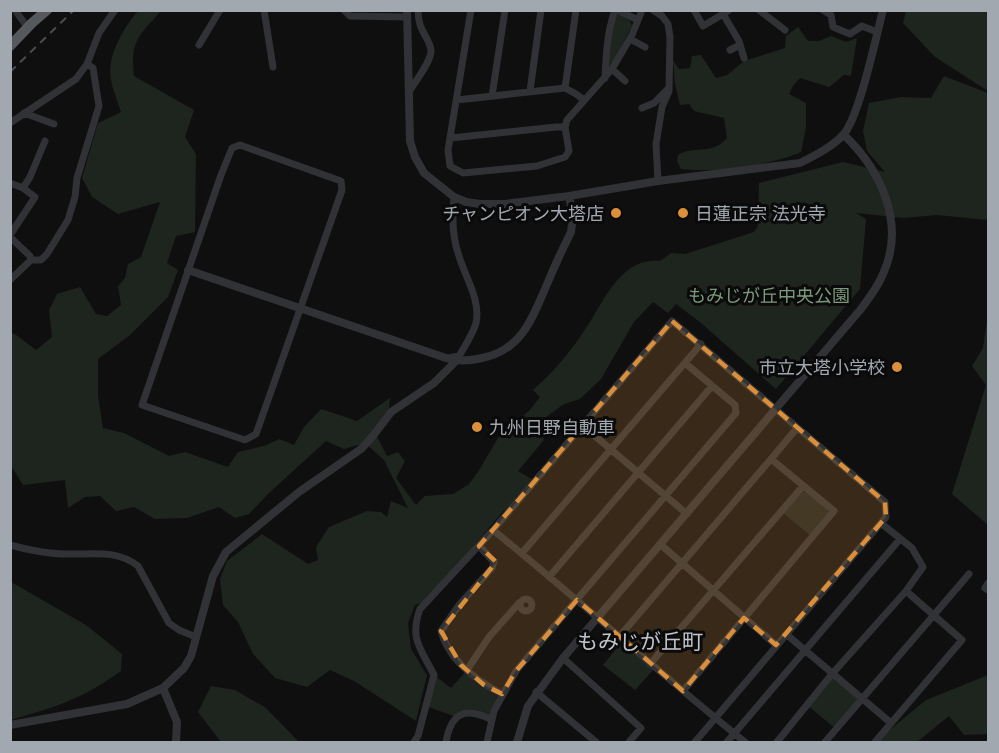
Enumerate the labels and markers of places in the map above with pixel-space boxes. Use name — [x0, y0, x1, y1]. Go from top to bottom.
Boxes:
place label: チャンピオン大塔店 — [442, 201, 604, 225]
place label: 日蓮正宗 法光寺 — [695, 201, 826, 225]
marker: チャンピオン大塔店 — [609, 206, 623, 220]
marker: 日蓮正宗 法光寺 — [676, 206, 690, 220]
place label: 市立大塔小学校 — [759, 355, 885, 379]
marker: 市立大塔小学校 — [890, 360, 904, 374]
place label: 九州日野自動車 — [489, 415, 615, 439]
marker: 九州日野自動車 — [470, 420, 484, 434]

